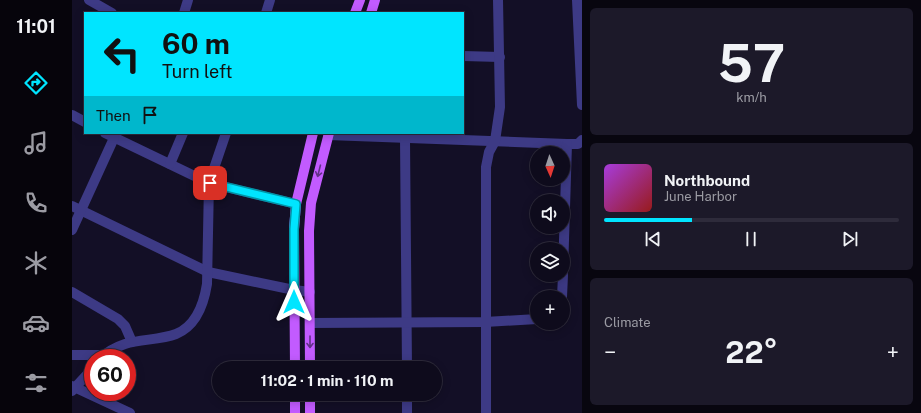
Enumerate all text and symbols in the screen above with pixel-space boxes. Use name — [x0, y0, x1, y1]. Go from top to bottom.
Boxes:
text: 11:01 — [16, 16, 56, 37]
text: 60 m — [162, 27, 230, 60]
icon: left — [96, 28, 148, 80]
text: 57 — [718, 33, 785, 94]
text: Turn left — [162, 61, 232, 82]
icon: directions — [22, 69, 50, 97]
text: km/h — [736, 90, 767, 105]
icon: arrive — [139, 104, 161, 126]
text: Then — [96, 107, 131, 124]
icon: music — [22, 129, 50, 157]
north arrow — [530, 146, 570, 186]
map controls — [530, 146, 570, 330]
one-way arrow — [315, 164, 323, 177]
pin — [193, 166, 227, 200]
icon: arrive — [199, 172, 221, 194]
text: Northbound — [664, 172, 750, 189]
icon: phone — [22, 189, 50, 217]
text: June Harbor — [664, 189, 737, 204]
button: sound — [530, 194, 570, 234]
icon: previous — [642, 228, 664, 250]
icon: pause — [740, 228, 762, 250]
icon: next — [839, 228, 861, 250]
button: layers — [530, 242, 570, 282]
icon: climate — [22, 249, 50, 277]
position arrow — [273, 281, 315, 323]
button: + — [530, 290, 570, 330]
icon: car — [22, 309, 50, 337]
text: Climate — [604, 315, 651, 330]
text: 22° — [725, 334, 778, 370]
one-way arrow — [306, 335, 314, 348]
text: − — [604, 339, 616, 365]
text: + — [887, 339, 899, 365]
speed limit sign: 60 — [84, 349, 136, 401]
icon: filters — [22, 369, 50, 397]
text: 11:02 · 1 min · 110 m — [261, 372, 393, 389]

